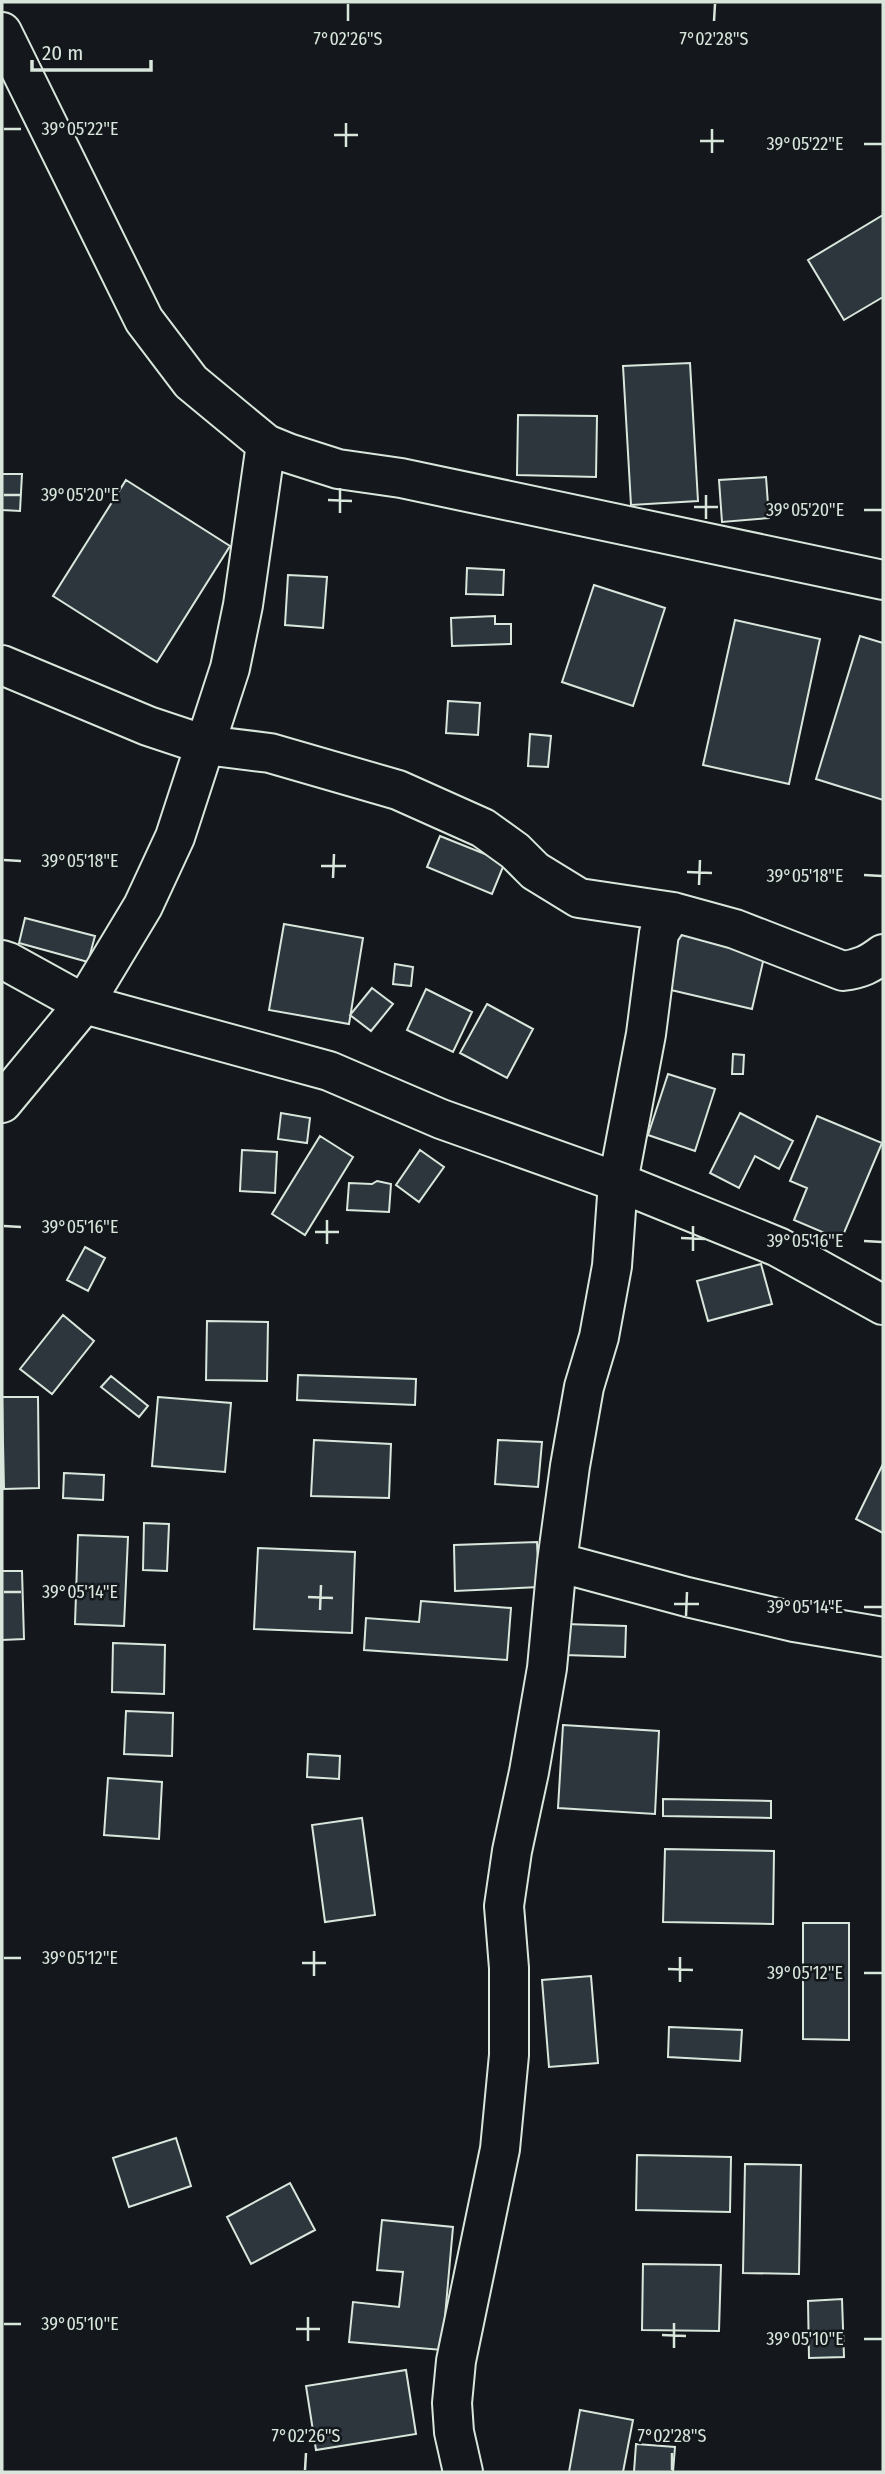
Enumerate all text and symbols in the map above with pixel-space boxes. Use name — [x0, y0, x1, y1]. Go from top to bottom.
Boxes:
scale bar — [32, 28, 150, 72]
text: 7°02'26"S — [314, 28, 383, 50]
text: 7°02'28"S — [679, 28, 749, 50]
text: 20 m — [42, 40, 83, 66]
text: 39°05'22"E — [42, 118, 118, 140]
text: 39°05'22"E — [767, 133, 843, 155]
text: 39°05'20"E — [41, 484, 119, 506]
text: 39°05'20"E — [766, 499, 844, 521]
text: 39°05'18"E — [42, 850, 118, 872]
text: 39°05'18"E — [767, 865, 843, 887]
text: 39°05'16"E — [42, 1216, 118, 1238]
text: 39°05'16"E — [767, 1230, 843, 1252]
text: 39°05'14"E — [42, 1581, 118, 1603]
text: 39°05'14"E — [767, 1596, 843, 1618]
text: 39°05'12"E — [42, 1947, 118, 1969]
text: 39°05'12"E — [767, 1962, 843, 1984]
text: 39°05'10"E — [41, 2313, 119, 2335]
text: 39°05'10"E — [766, 2328, 844, 2350]
text: 7°02'26"S — [272, 2425, 341, 2447]
text: 7°02'28"S — [637, 2425, 707, 2447]

